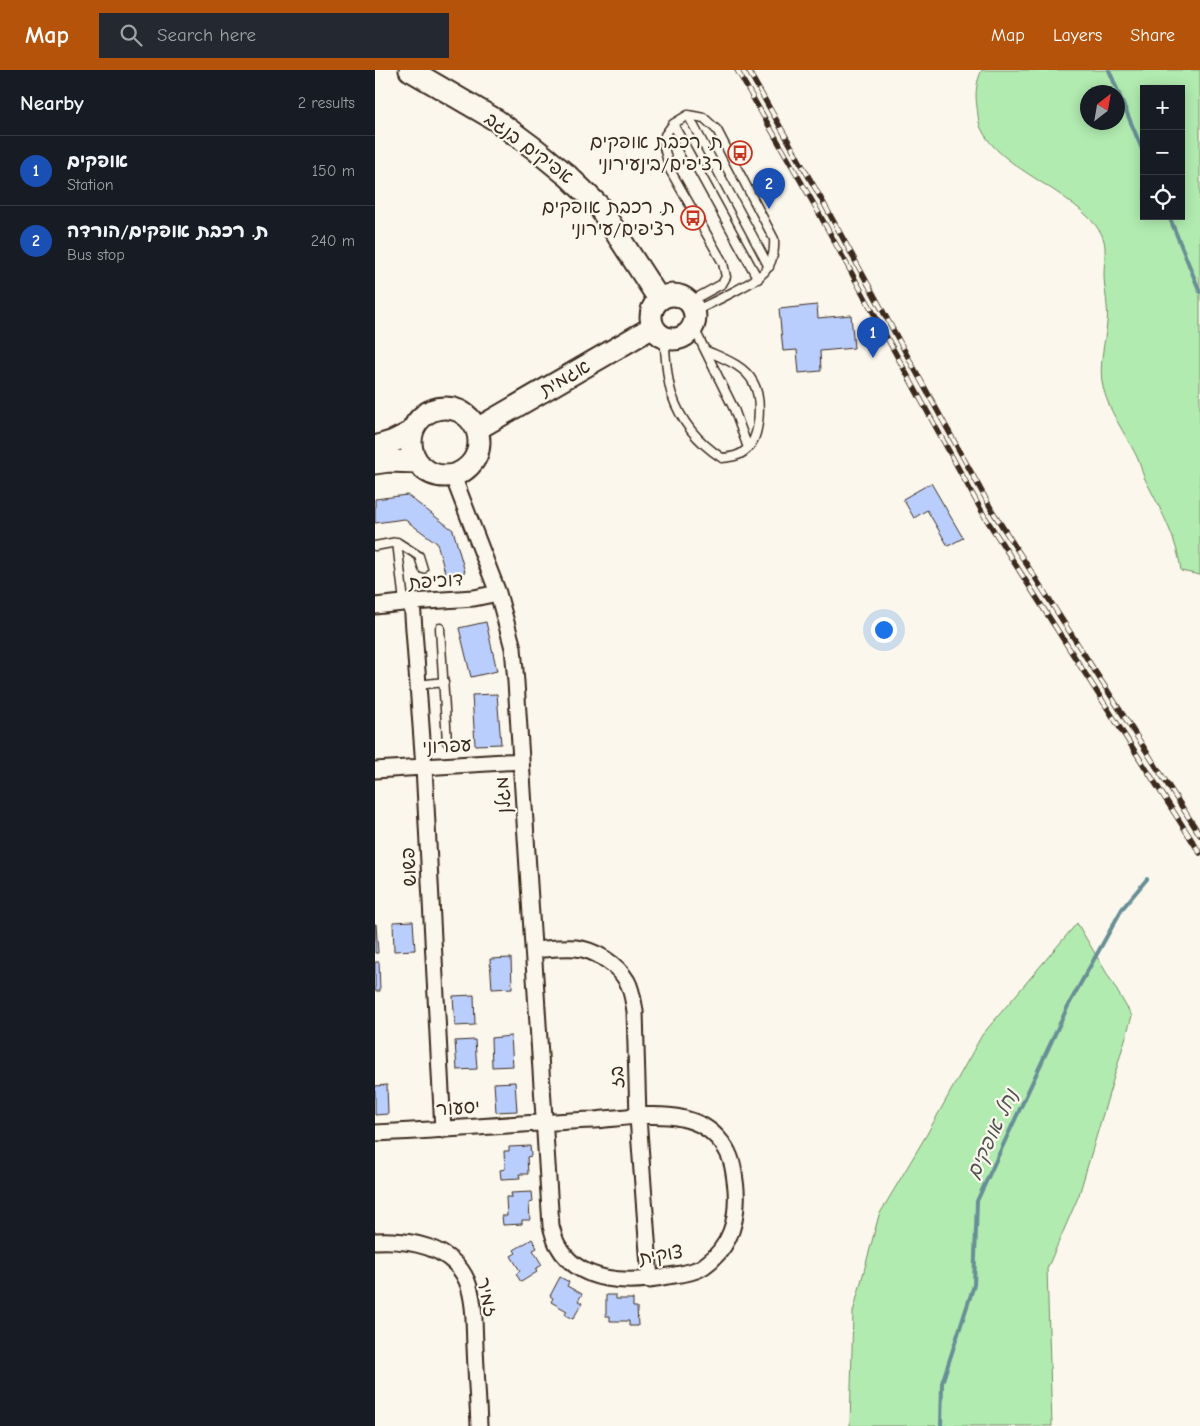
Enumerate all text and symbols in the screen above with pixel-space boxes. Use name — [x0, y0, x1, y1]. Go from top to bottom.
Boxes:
search box — [99, 13, 449, 58]
text: Map — [25, 21, 69, 49]
icon: search — [117, 21, 145, 49]
text: Search here — [157, 24, 256, 46]
text: Map — [991, 25, 1025, 46]
text: Layers — [1053, 25, 1102, 46]
text: Share — [1130, 25, 1175, 46]
north arrow — [1080, 85, 1125, 130]
map controls — [1140, 85, 1185, 220]
button: + — [1140, 85, 1185, 130]
text: Nearby — [20, 91, 84, 115]
text: 2 results — [298, 94, 355, 112]
street label: אפיקים בנגב — [480, 108, 578, 188]
button: − — [1140, 130, 1185, 175]
place label: ת. רכבת אופקים רציפים/בינעירוני — [590, 131, 723, 175]
bus stop icon: ת. רכבת אופקים רציפים/בינעירוני — [727, 140, 753, 166]
text: אופקים — [67, 150, 128, 172]
text: 1 — [33, 162, 39, 180]
text: 150 m — [312, 162, 355, 180]
pin: 2 — [753, 168, 785, 209]
button: locate — [1140, 175, 1185, 220]
text: Station — [67, 176, 114, 194]
place label: ת. רכבת אופקים רציפים/עירוני — [542, 196, 675, 240]
bus stop icon: ת. רכבת אופקים רציפים/עירוני — [680, 205, 706, 231]
text: ת. רכבת אופקים/הורדה — [67, 220, 268, 242]
text: 2 — [32, 232, 40, 250]
text: 240 m — [311, 232, 355, 250]
text: Bus stop — [67, 246, 125, 264]
pin: 1 — [857, 317, 889, 358]
street label: אגמית — [535, 355, 594, 402]
street label: דוכיפת — [407, 568, 464, 594]
your location — [871, 617, 897, 643]
street label: עפרוני — [422, 734, 472, 758]
street label: מגלן — [491, 776, 515, 814]
street label: פשוש — [397, 847, 421, 887]
street label: בז — [606, 1065, 628, 1089]
water label: נחל אופקים — [961, 1085, 1024, 1183]
street label: יסעור — [435, 1095, 481, 1121]
street label: צוקית — [636, 1240, 685, 1270]
street label: זמיר — [472, 1275, 502, 1319]

